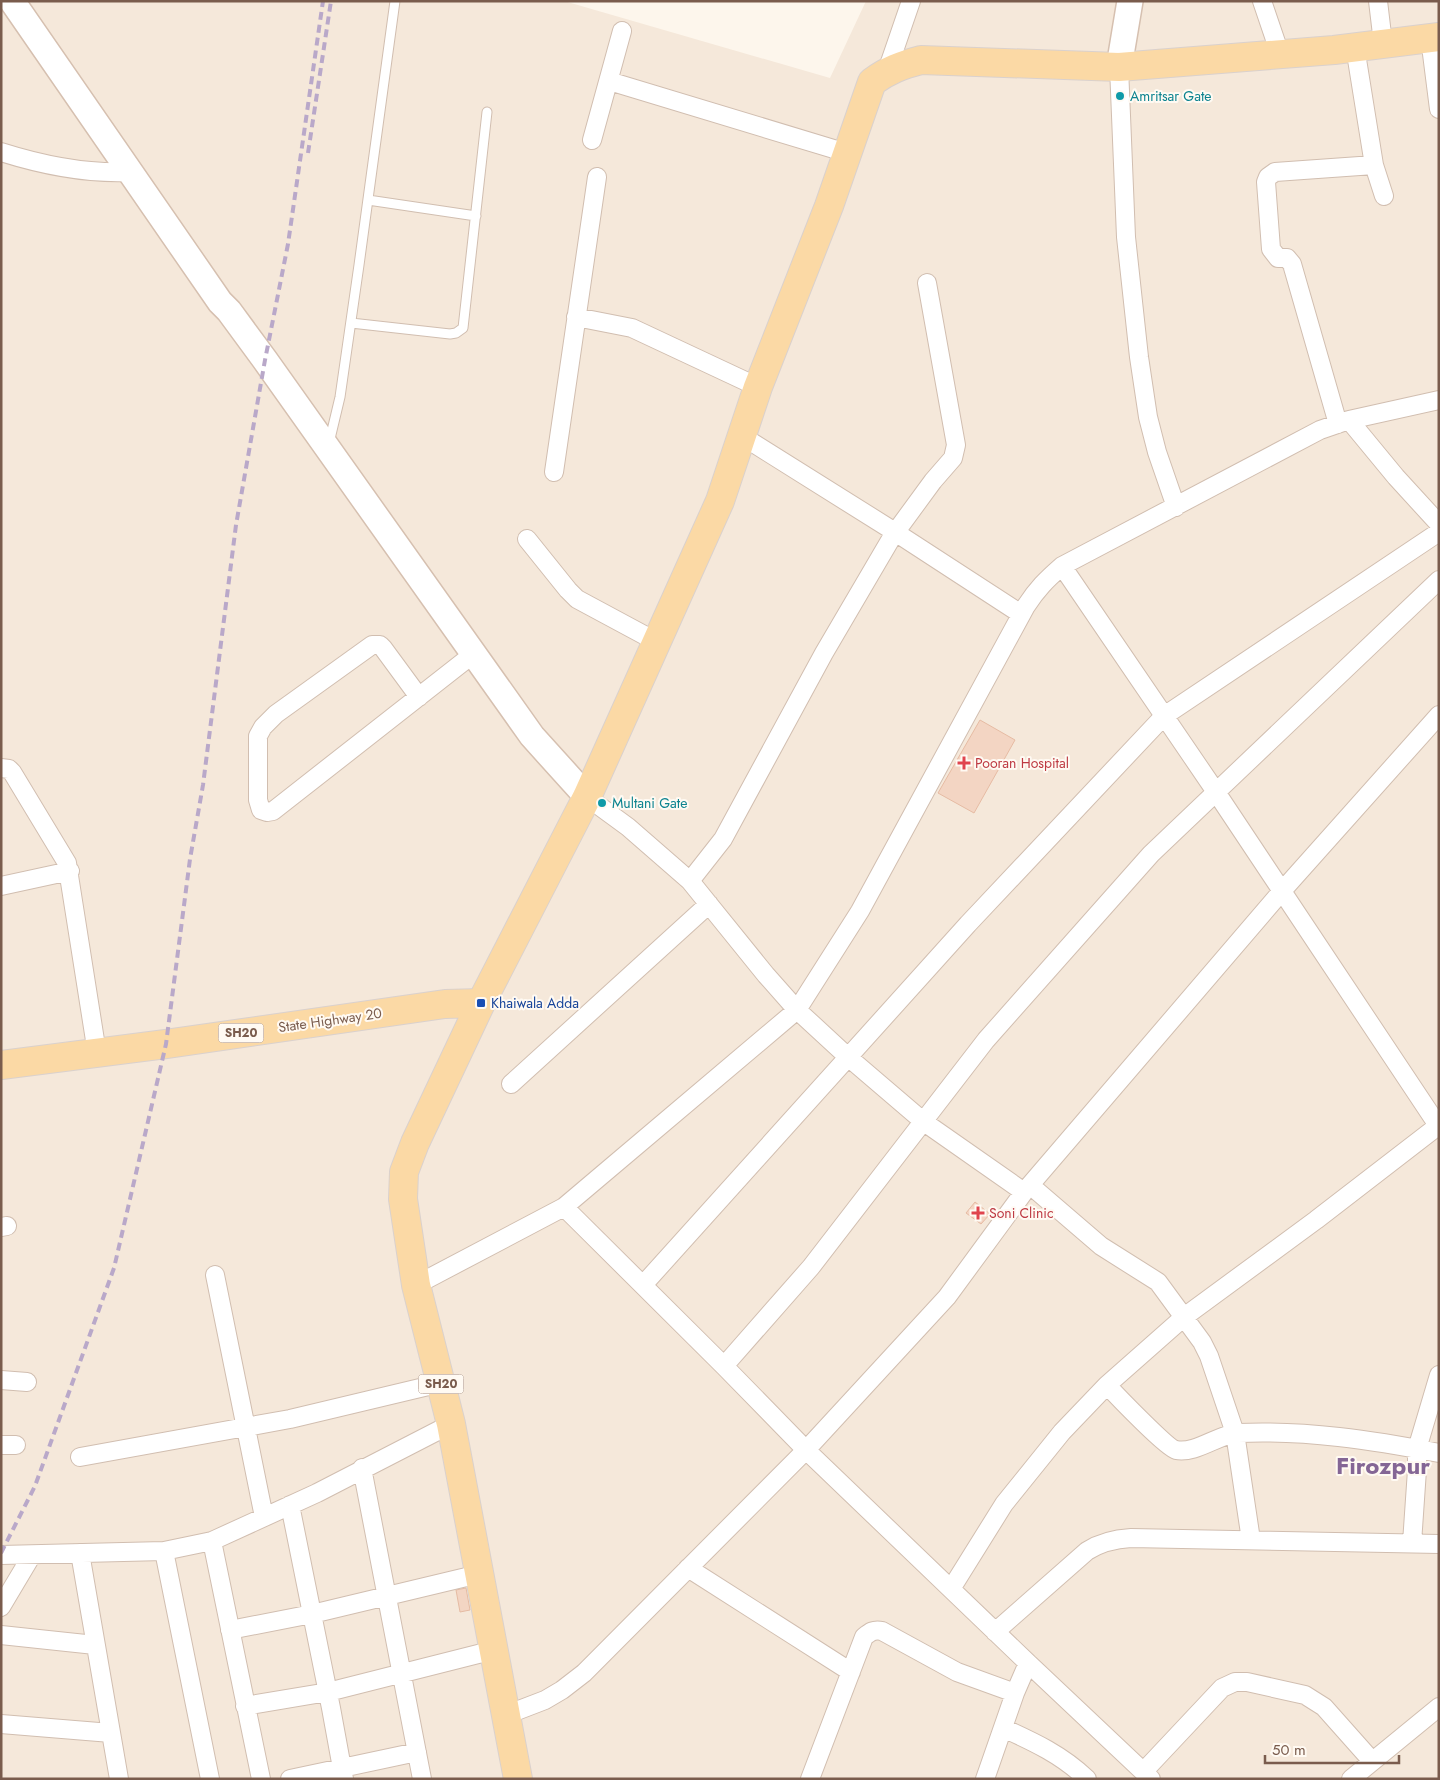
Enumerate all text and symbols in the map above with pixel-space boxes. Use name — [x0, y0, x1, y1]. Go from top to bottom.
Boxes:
place label: Amritsar Gate — [1130, 86, 1212, 106]
marker: Amritsar Gate — [1114, 90, 1126, 102]
place label: Pooran Hospital — [975, 753, 1069, 773]
marker: Pooran Hospital — [957, 756, 971, 770]
place label: Multani Gate — [612, 793, 687, 813]
marker: Multani Gate — [596, 797, 608, 809]
place label: Khaiwala Adda — [491, 993, 579, 1013]
marker: Khaiwala Adda — [475, 997, 487, 1009]
street label: State Highway 20 — [277, 1003, 383, 1037]
road number: SH20 — [218, 1024, 264, 1042]
place label: Soni Clinic — [989, 1203, 1054, 1223]
marker: Soni Clinic — [971, 1206, 985, 1220]
road number: SH20 — [418, 1375, 464, 1394]
district label: Firozpur — [1336, 1448, 1430, 1483]
scale bar — [1265, 1732, 1399, 1764]
text: 50 m — [1272, 1739, 1306, 1761]

